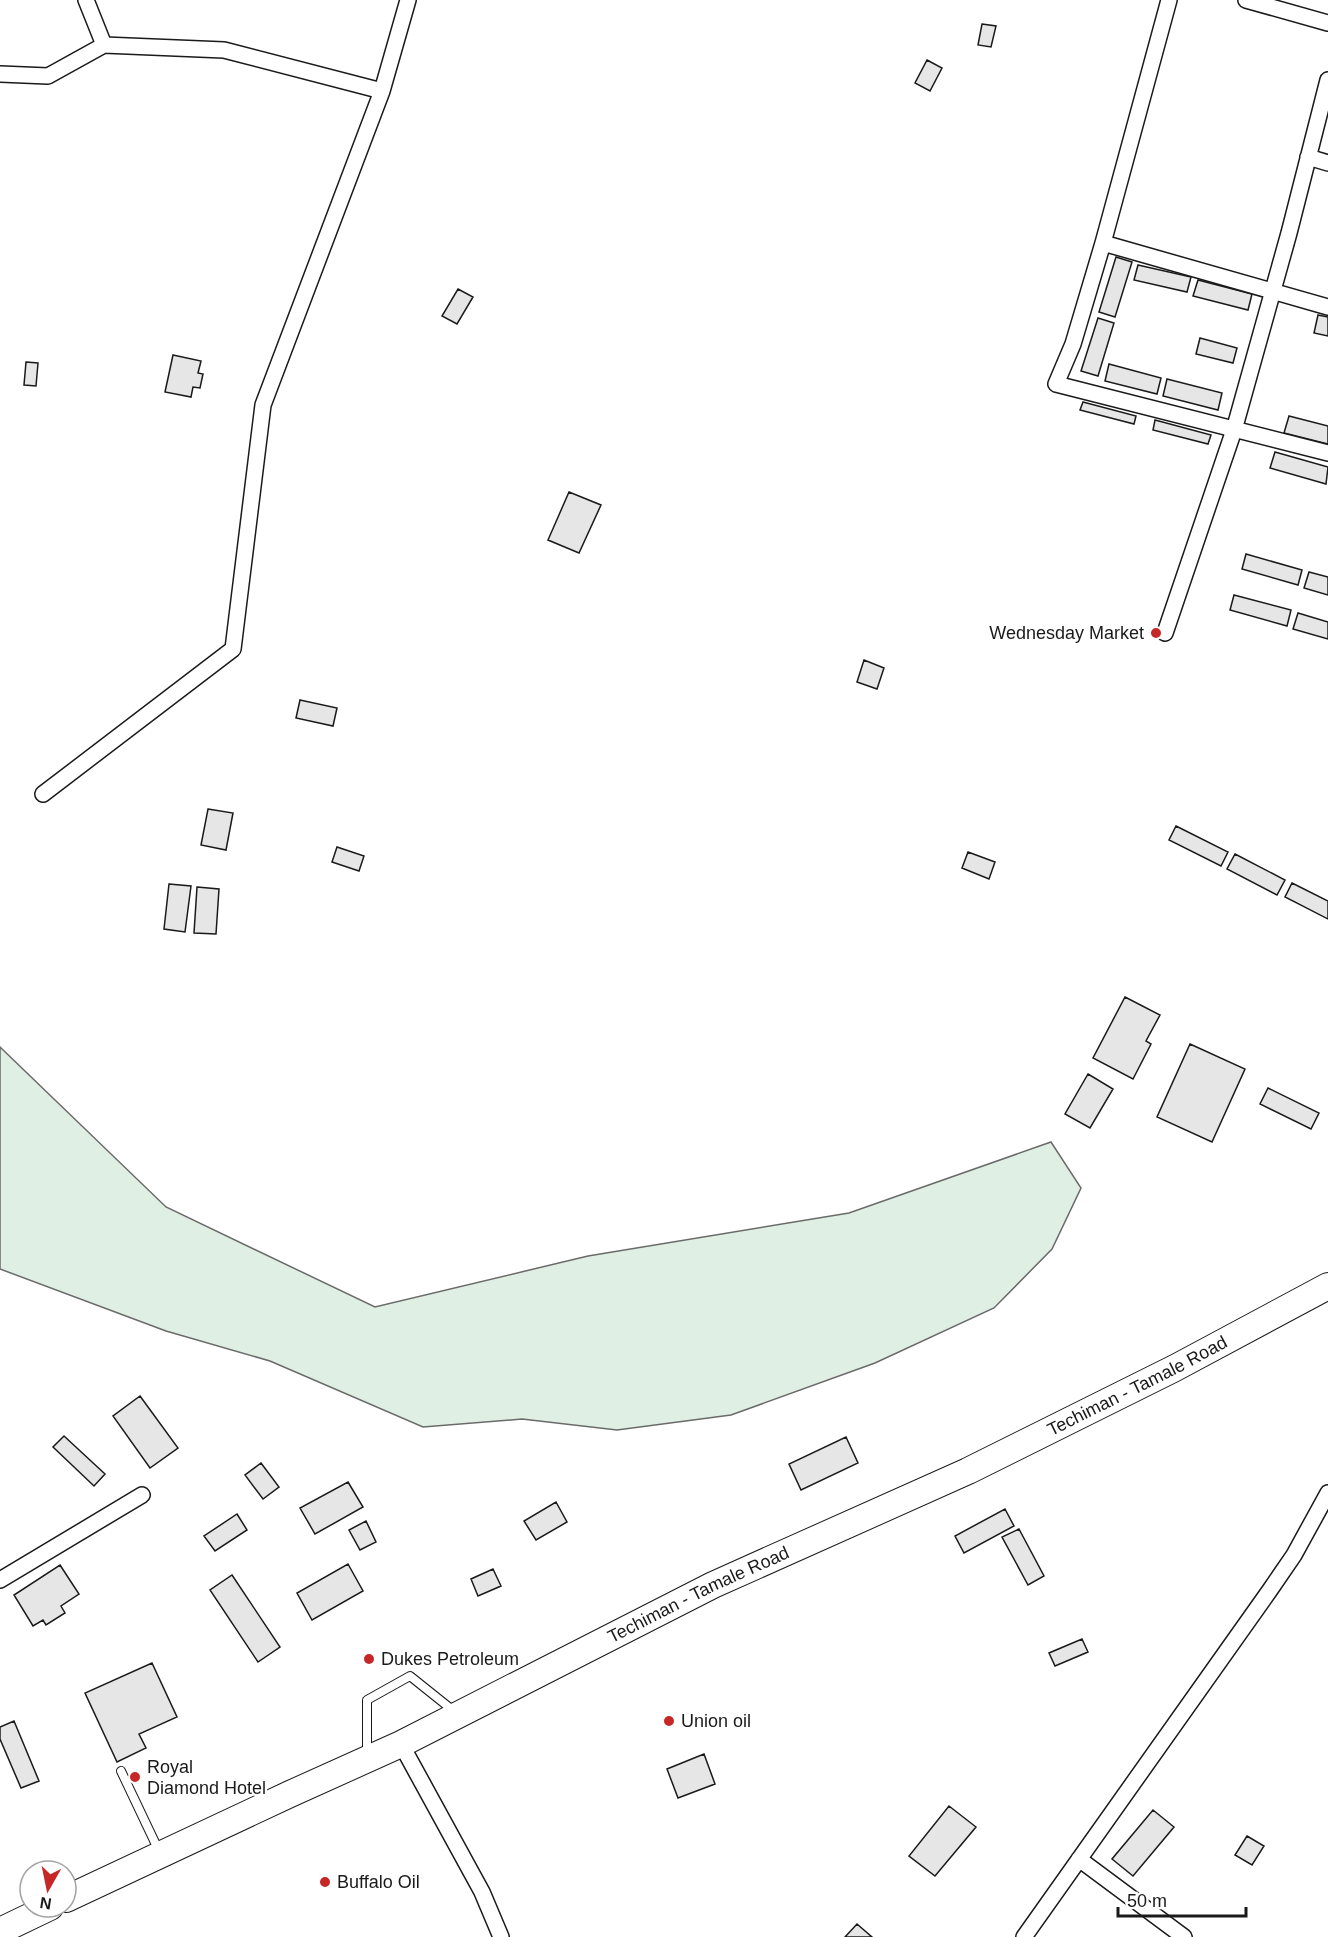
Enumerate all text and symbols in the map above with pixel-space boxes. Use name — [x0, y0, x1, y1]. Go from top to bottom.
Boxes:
place label: Wednesday Market — [989, 623, 1144, 643]
marker: Wednesday Market — [1149, 626, 1163, 640]
street label: Techiman - Tamale Road — [1044, 1332, 1230, 1440]
street label: Techiman - Tamale Road — [604, 1542, 792, 1647]
place label: Dukes Petroleum — [381, 1649, 519, 1669]
marker: Dukes Petroleum — [362, 1652, 376, 1666]
place label: Union oil — [681, 1711, 751, 1731]
marker: Union oil — [662, 1714, 676, 1728]
place label: Royal Diamond Hotel — [147, 1757, 266, 1798]
marker: Royal Diamond Hotel — [128, 1770, 142, 1784]
north arrow — [18, 1859, 78, 1919]
place label: Buffalo Oil — [337, 1872, 420, 1892]
marker: Buffalo Oil — [318, 1875, 332, 1889]
scale bar — [1118, 1880, 1246, 1918]
text: 50 m — [1127, 1891, 1167, 1911]
text: N — [39, 1894, 53, 1913]

